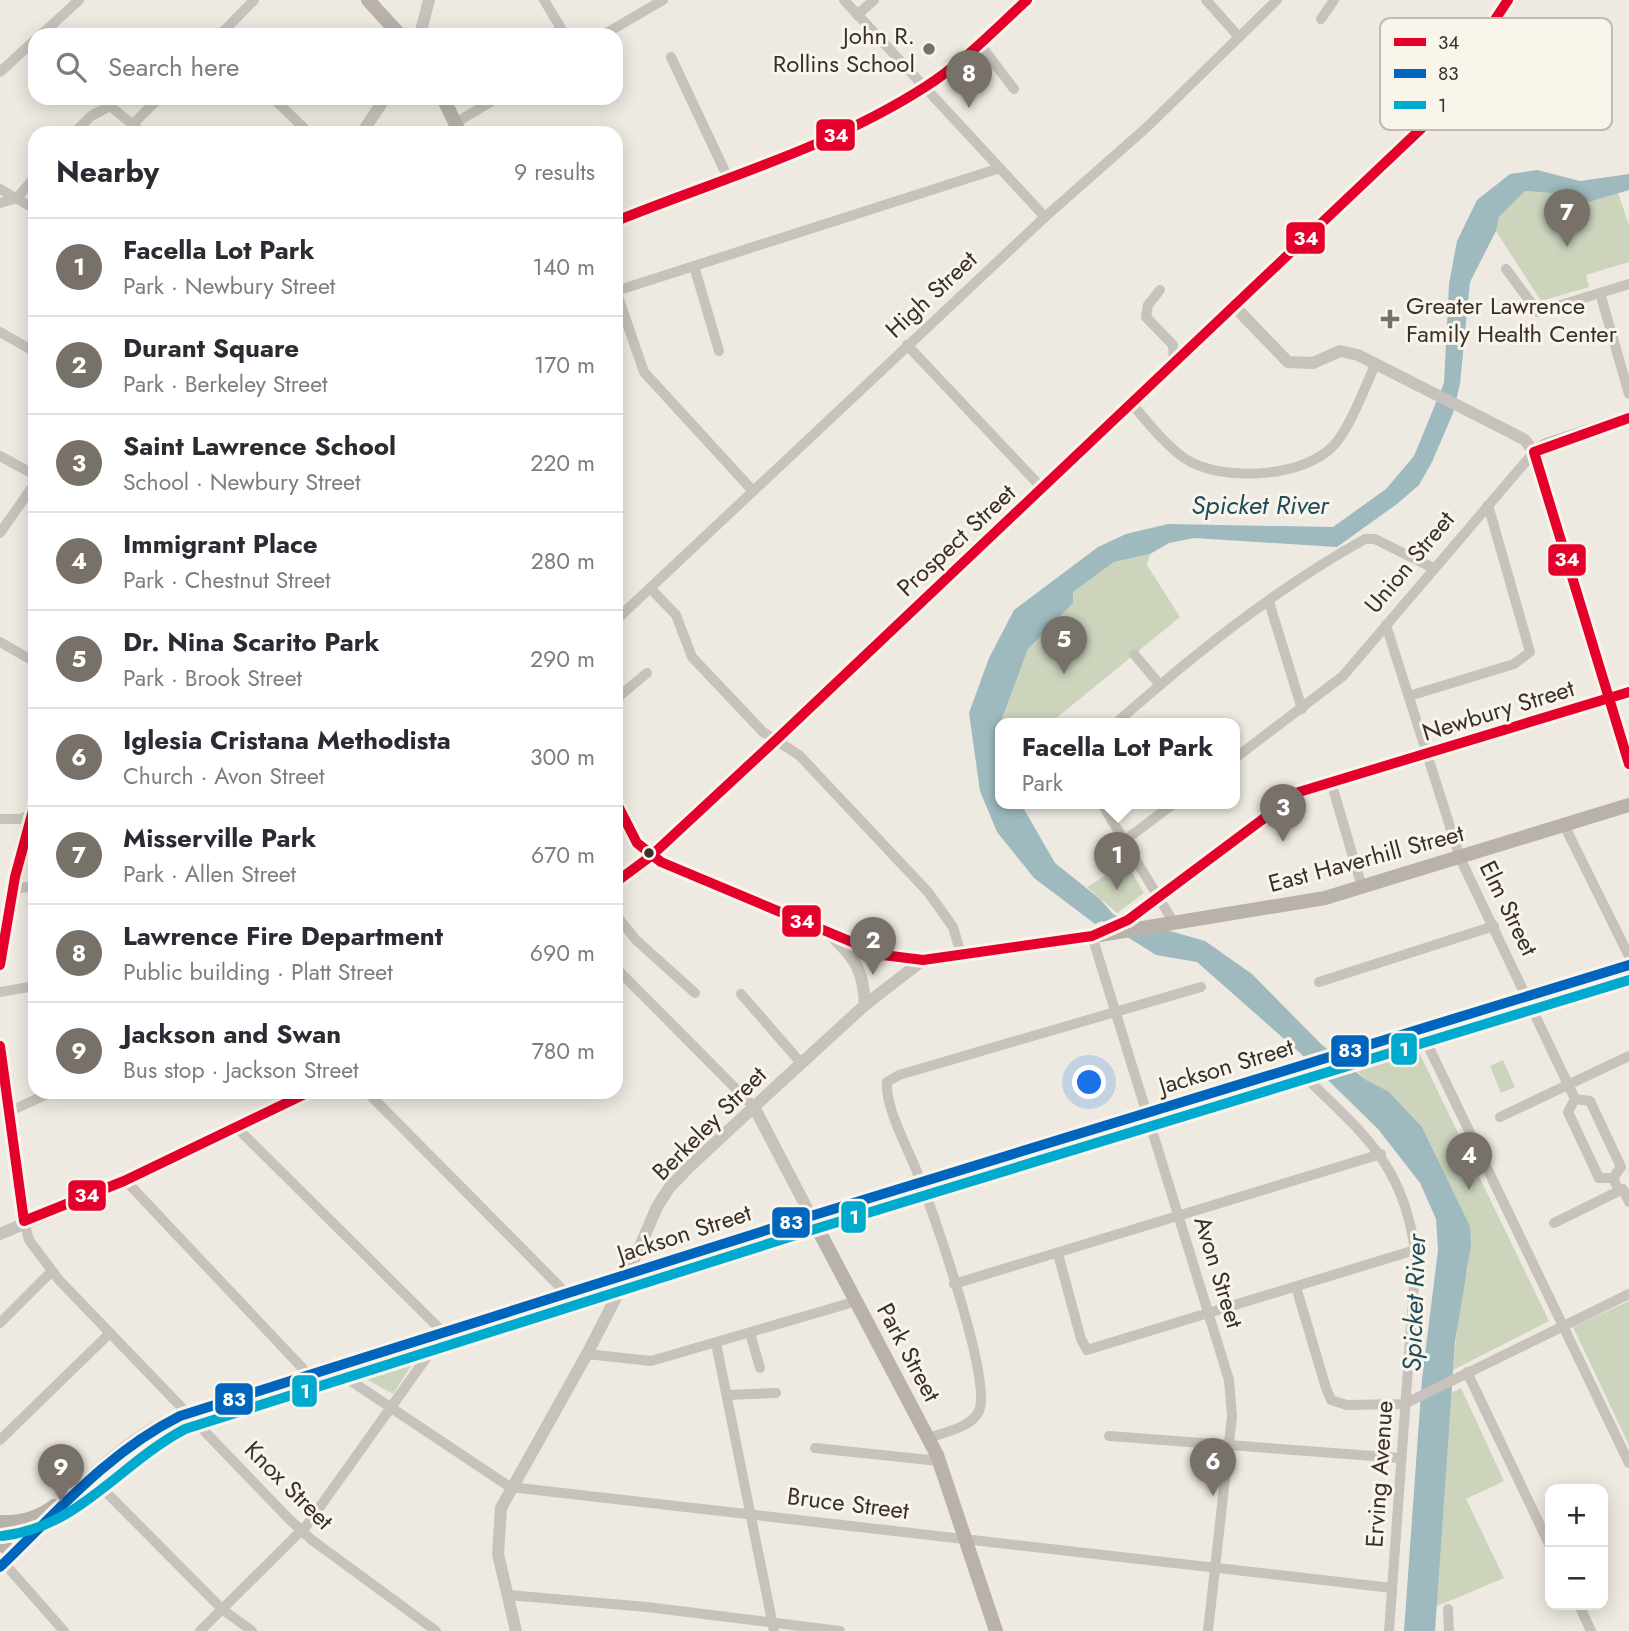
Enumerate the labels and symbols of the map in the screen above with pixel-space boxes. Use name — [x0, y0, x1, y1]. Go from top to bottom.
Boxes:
place label: John R. Rollins School — [773, 18, 915, 81]
legend — [1380, 18, 1612, 130]
text: 34 — [1438, 29, 1459, 56]
marker: John R. Rollins School — [921, 41, 937, 57]
pin: 8 — [946, 50, 992, 108]
text: 83 — [1438, 60, 1459, 87]
text: 1 — [1438, 92, 1447, 119]
line badge: 34 — [815, 118, 856, 152]
text: 34 — [823, 122, 849, 149]
pin: 7 — [1544, 189, 1590, 247]
line badge: 34 — [1285, 221, 1326, 255]
text: 34 — [1293, 225, 1319, 252]
street label: High Street — [877, 242, 985, 346]
place label: Greater Lawrence Family Health Center — [1406, 288, 1618, 351]
marker: Greater Lawrence Family Health Center — [1380, 309, 1400, 329]
street label: Prospect Street — [889, 476, 1023, 604]
water label: Spicket River — [1191, 486, 1330, 524]
street label: Union Street — [1356, 503, 1462, 621]
line badge: 34 — [1547, 543, 1587, 577]
text: 34 — [1554, 546, 1580, 573]
pin: 5 — [1041, 616, 1087, 674]
street label: Newbury Street — [1418, 670, 1578, 750]
pin: 3 — [1260, 784, 1306, 842]
street label: East Haverhill Street — [1264, 815, 1468, 901]
pin: 1 — [1094, 832, 1140, 890]
unlabelled marker — [642, 846, 656, 860]
street label: Elm Street — [1471, 855, 1547, 962]
line badge: 34 — [781, 904, 822, 938]
text: 34 — [789, 908, 815, 935]
pin: 2 — [850, 917, 896, 975]
street label: Jackson Street — [1151, 1029, 1298, 1104]
line badge: 1 — [1390, 1032, 1418, 1066]
line badge: 83 — [1330, 1034, 1370, 1068]
text: 1 — [1399, 1036, 1409, 1063]
text: 83 — [1338, 1037, 1362, 1064]
street label: Berkeley Street — [644, 1058, 774, 1188]
your location — [1072, 1065, 1106, 1099]
pin: 4 — [1446, 1132, 1492, 1190]
line badge: 34 — [67, 1179, 107, 1212]
text: 34 — [74, 1182, 100, 1209]
street label: Jackson Street — [610, 1195, 756, 1272]
line badge: 1 — [840, 1200, 867, 1234]
text: 1 — [849, 1204, 859, 1231]
line badge: 83 — [771, 1206, 811, 1239]
text: 83 — [779, 1209, 803, 1236]
street label: Avon Street — [1185, 1212, 1253, 1332]
water label: Spicket River — [1393, 1232, 1435, 1372]
street label: Park Street — [868, 1296, 950, 1408]
line badge: 1 — [291, 1374, 318, 1408]
text: 1 — [300, 1378, 310, 1405]
line badge: 83 — [214, 1382, 254, 1416]
text: 83 — [222, 1386, 246, 1413]
street label: Erving Avenue — [1356, 1399, 1402, 1549]
street label: Knox Street — [237, 1433, 342, 1538]
pin: 6 — [1190, 1438, 1236, 1496]
pin: 9 — [38, 1444, 84, 1502]
street label: Bruce Street — [785, 1478, 911, 1528]

